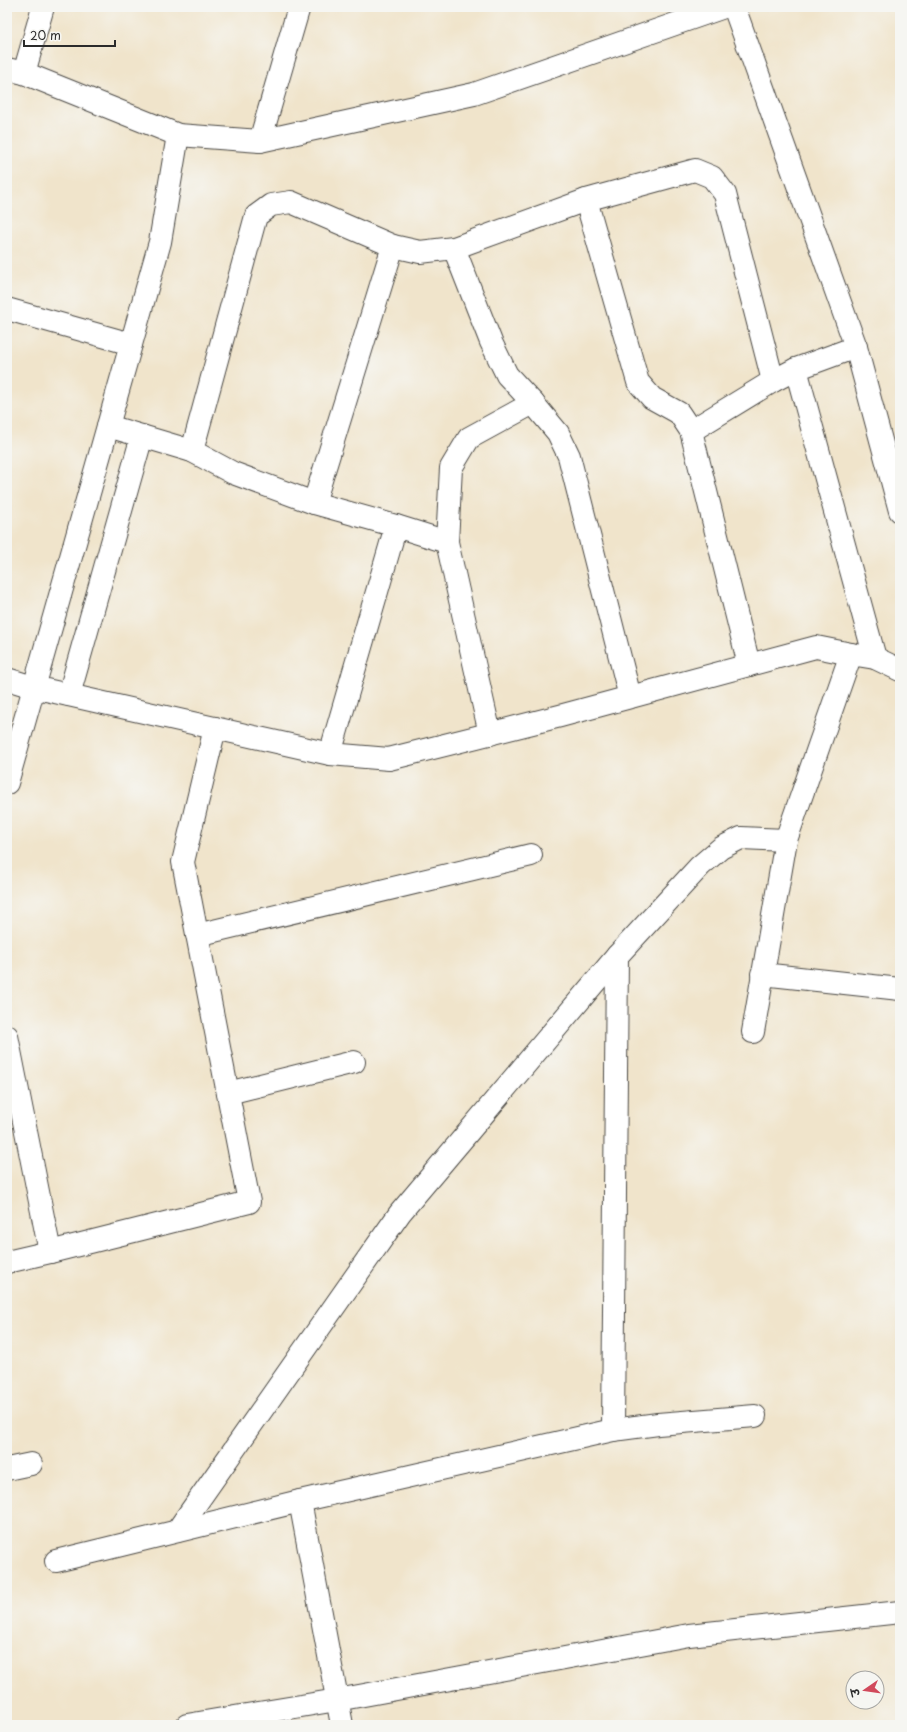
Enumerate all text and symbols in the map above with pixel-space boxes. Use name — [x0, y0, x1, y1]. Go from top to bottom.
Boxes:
scale bar — [24, 22, 115, 48]
text: 20 m — [30, 26, 61, 44]
north arrow — [845, 1670, 885, 1710]
text: उ — [845, 1685, 864, 1699]

